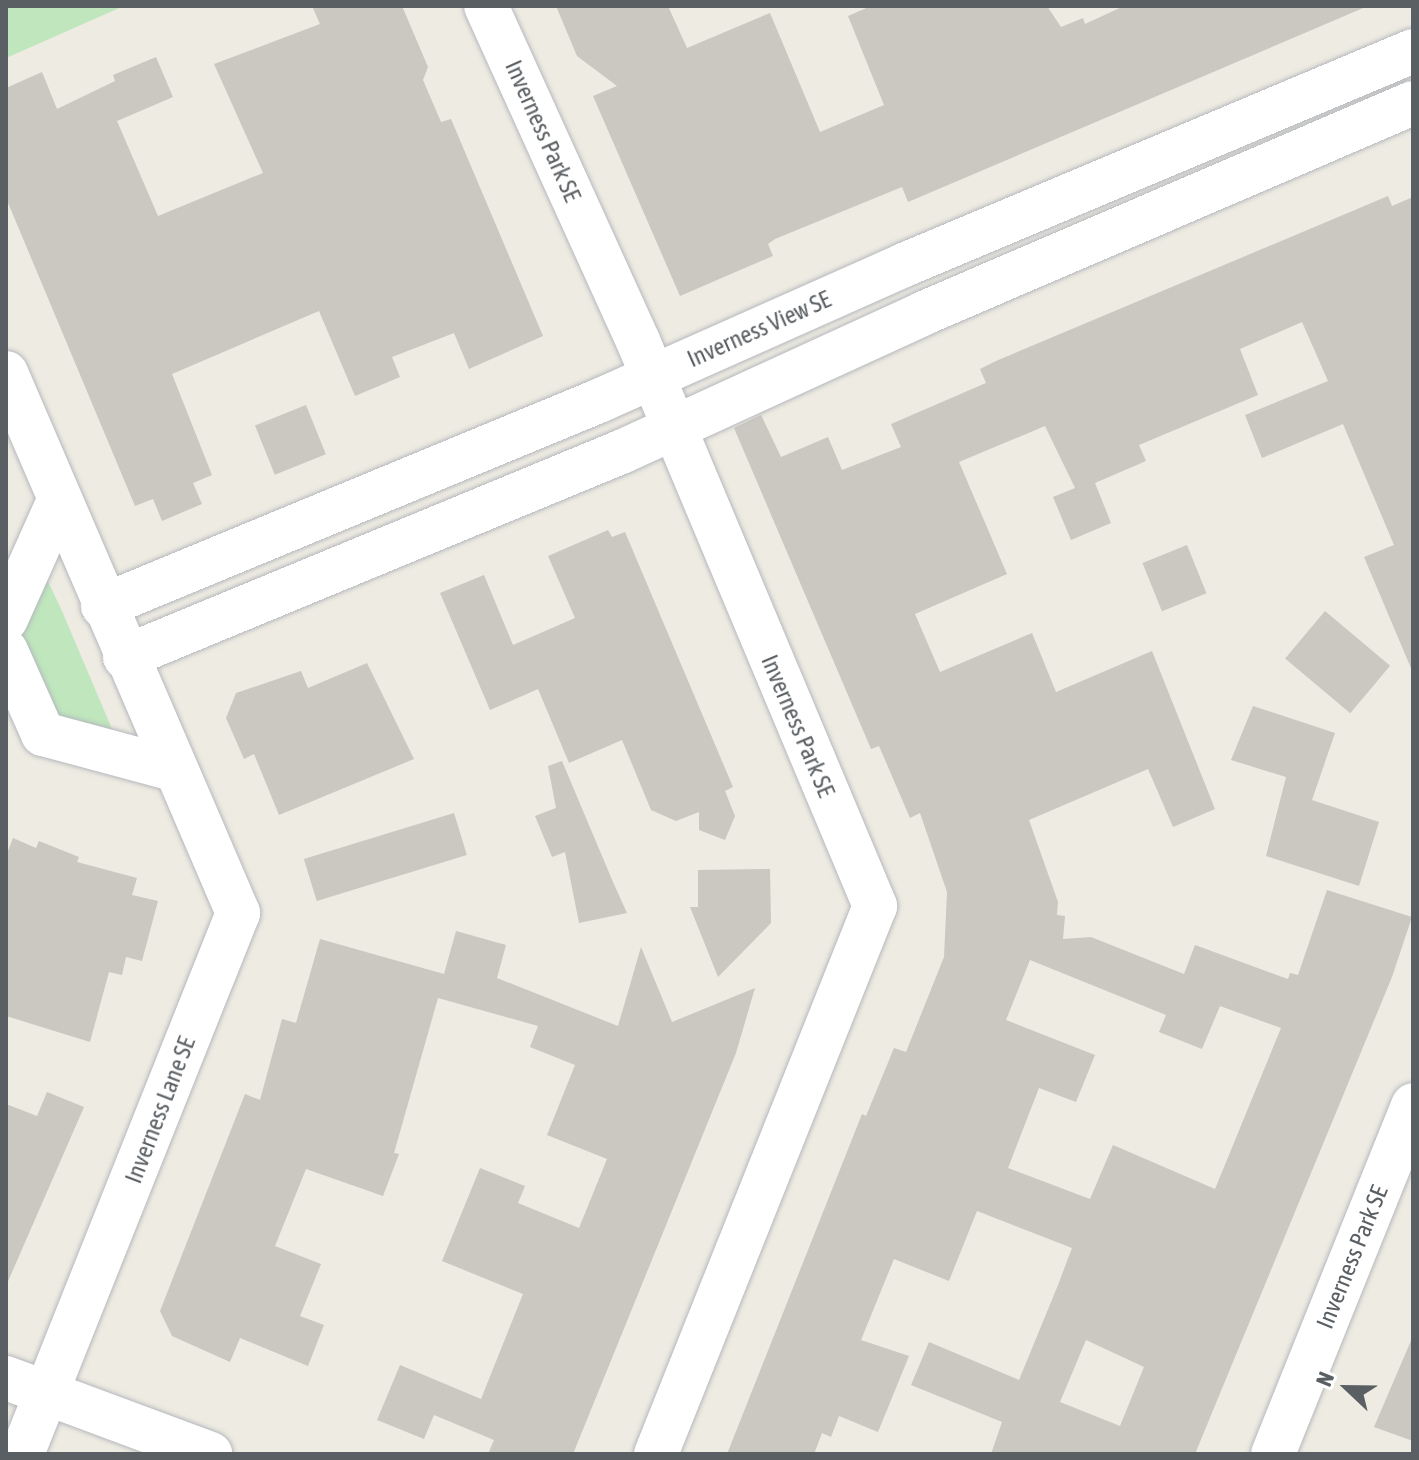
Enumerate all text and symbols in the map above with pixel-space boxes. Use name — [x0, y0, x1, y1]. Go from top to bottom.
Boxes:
street label: Inverness Park SE — [499, 56, 587, 206]
street label: Inverness View SE — [683, 285, 835, 373]
street label: Inverness Park SE — [755, 650, 841, 802]
street label: Inverness Lane SE — [119, 1033, 201, 1187]
street label: Inverness Park SE — [1310, 1181, 1394, 1333]
north arrow — [1307, 1348, 1387, 1428]
text: N — [1310, 1368, 1339, 1390]

